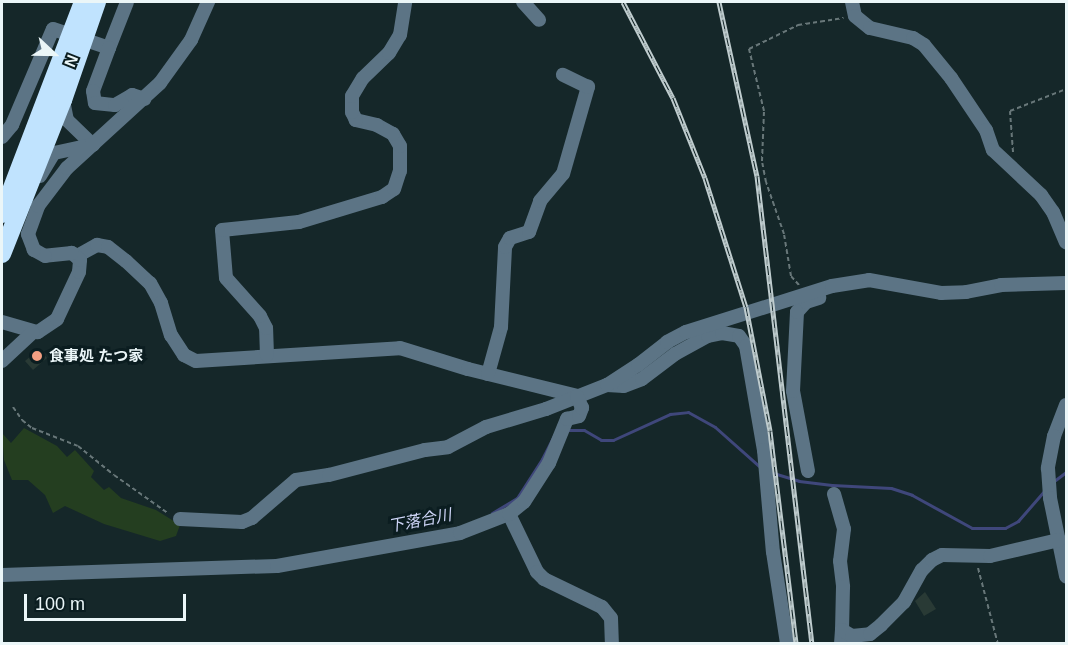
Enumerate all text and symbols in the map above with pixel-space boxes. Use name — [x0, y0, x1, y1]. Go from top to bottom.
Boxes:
north arrow — [24, 24, 84, 84]
text: N — [61, 52, 81, 69]
place label: 食事処 たつ家 — [49, 347, 143, 365]
marker: 食事処 たつ家 — [30, 349, 44, 363]
water label: 下落合川 — [387, 505, 453, 537]
scale bar — [27, 582, 189, 620]
text: 100 m — [35, 594, 85, 614]

